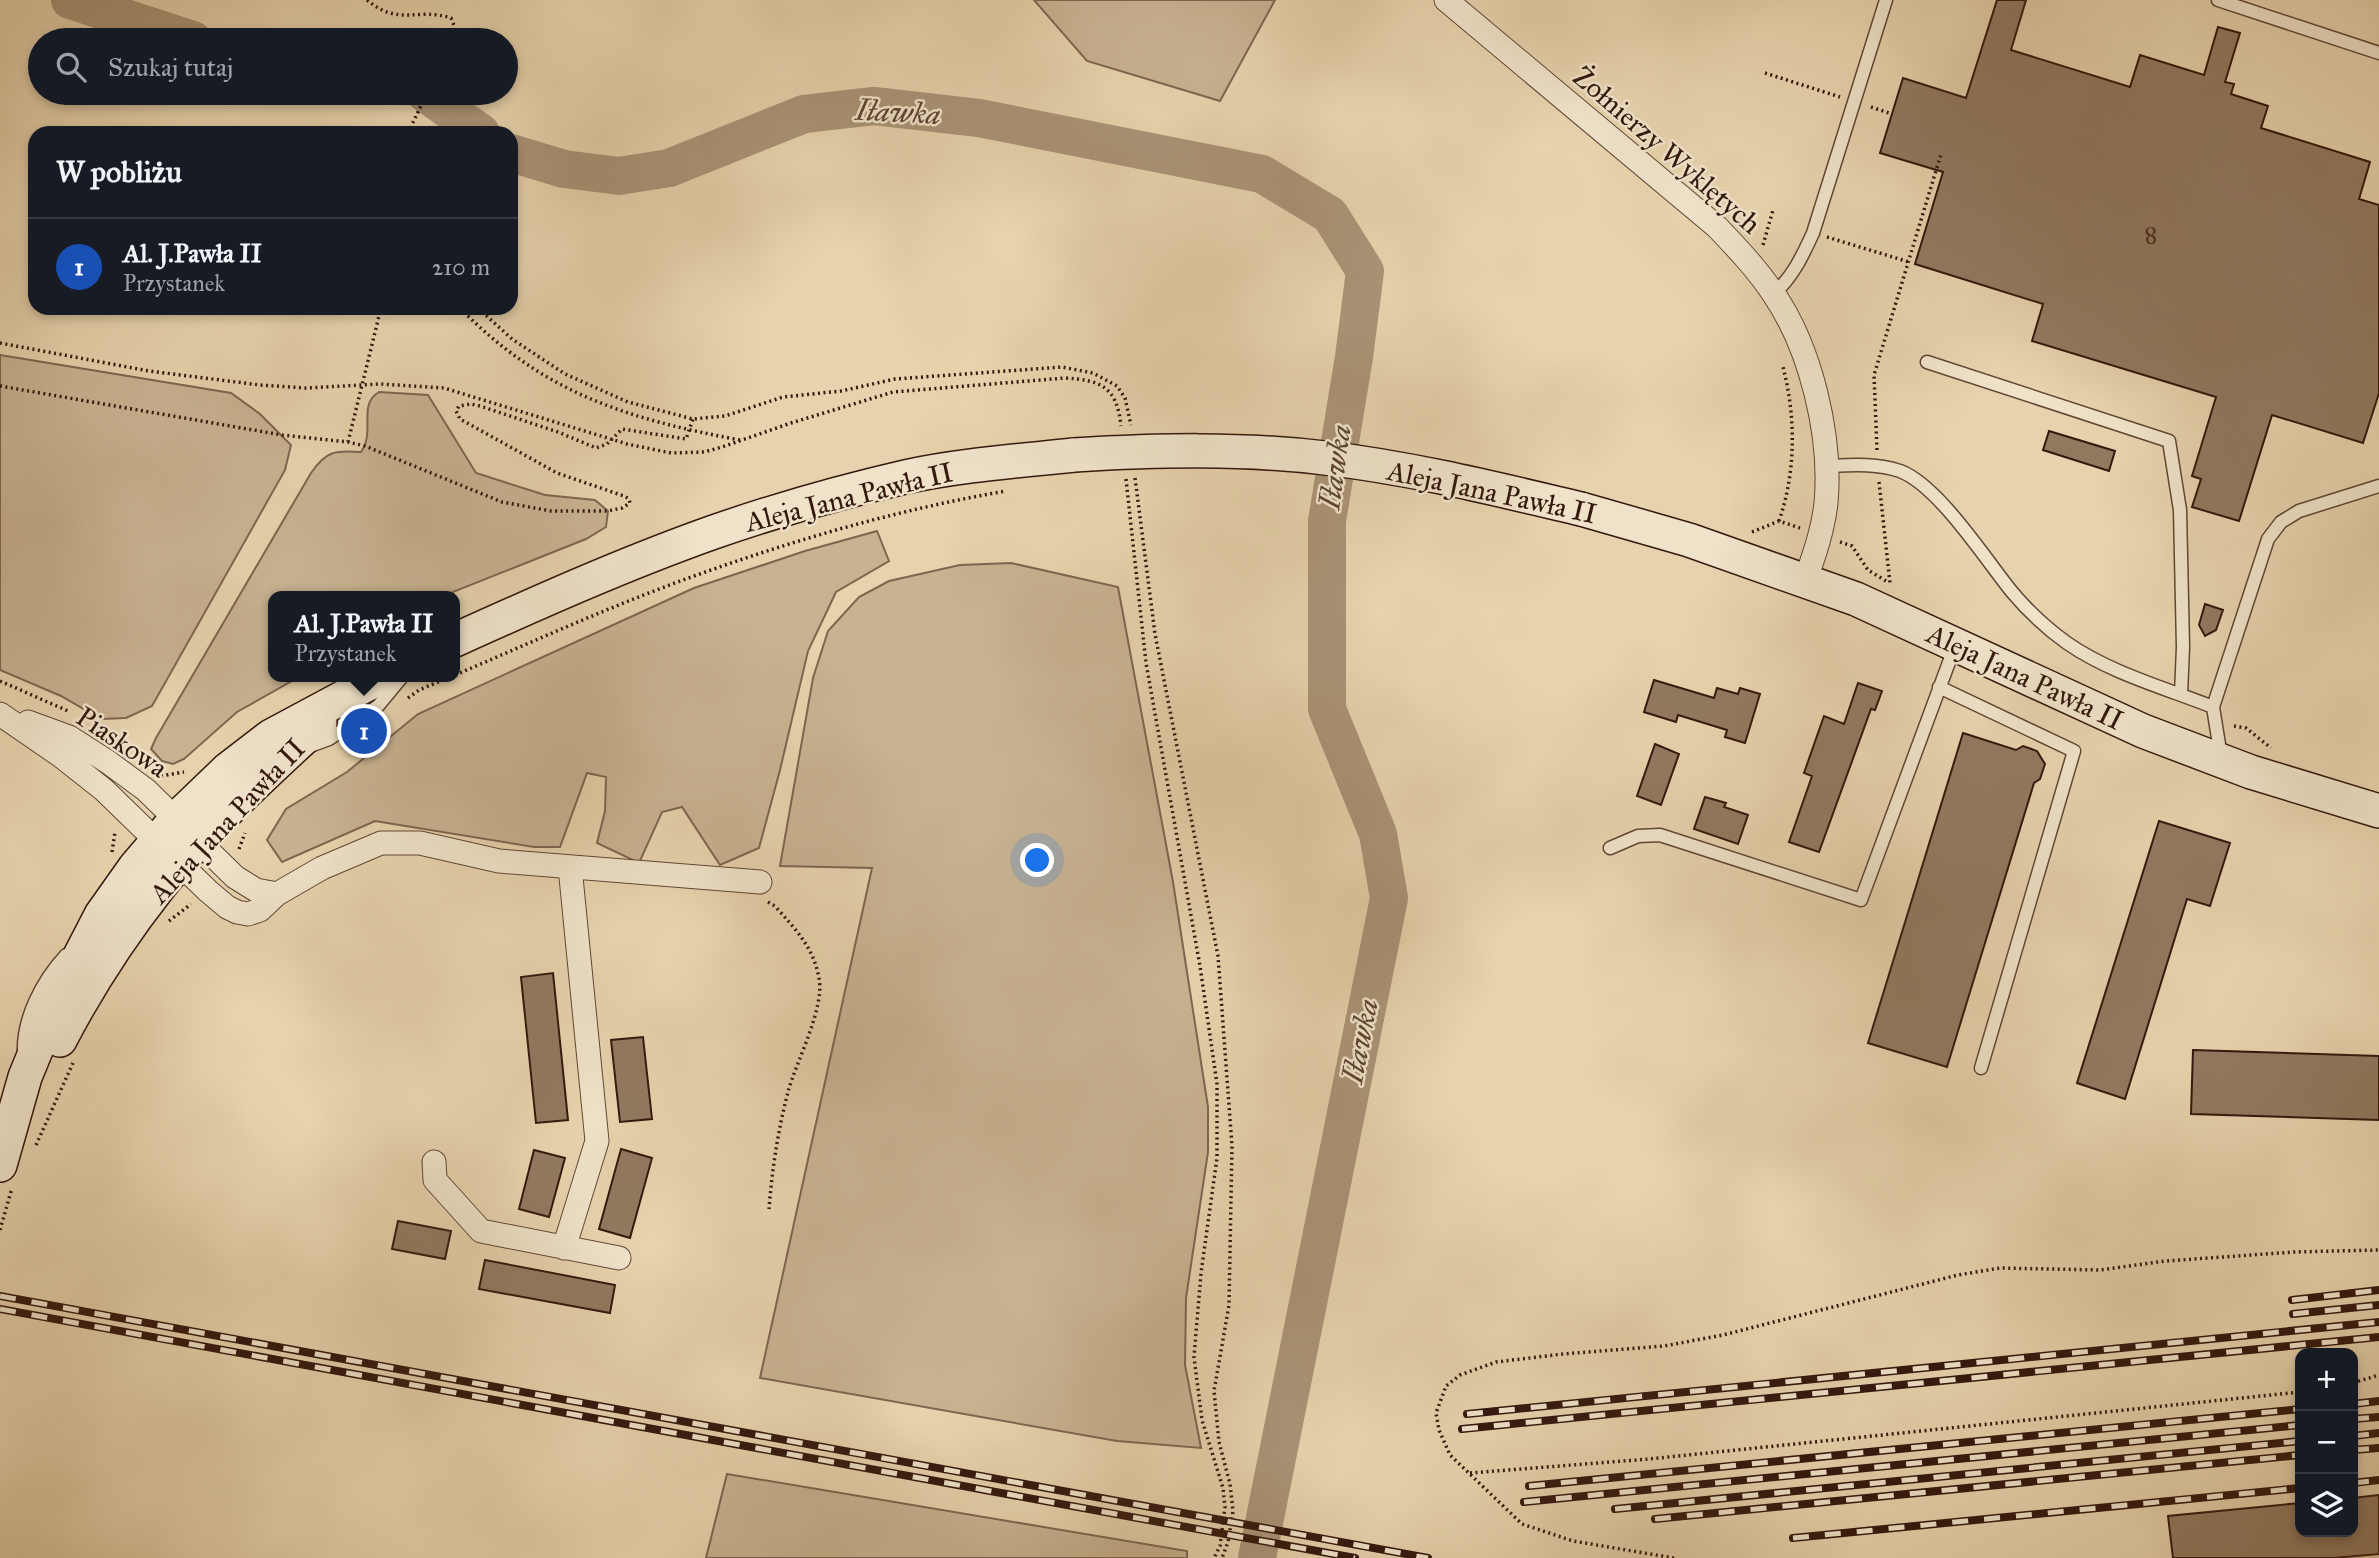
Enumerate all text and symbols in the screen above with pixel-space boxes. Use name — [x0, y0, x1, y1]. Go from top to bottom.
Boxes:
search box — [28, 28, 518, 105]
icon: search — [52, 48, 90, 86]
text: Szukaj tutaj — [108, 51, 233, 83]
street label: Żołnierzy Wyklętych — [1566, 59, 1769, 242]
water label: Iławka — [854, 92, 941, 132]
text: W pobliżu — [56, 154, 182, 190]
house number: 8 — [2145, 220, 2157, 250]
text: Al. J.Pawła II — [123, 237, 262, 269]
text: 1 — [74, 253, 84, 281]
text: 210 m — [432, 253, 490, 281]
text: Przystanek — [123, 269, 225, 297]
water label: Iławka — [1311, 422, 1359, 513]
street label: Aleja Jana Pawła II — [1383, 453, 1600, 531]
street label: Aleja Jana Pawła II — [740, 454, 957, 540]
popup — [268, 591, 460, 682]
text: Al. J.Pawła II — [295, 607, 433, 639]
street label: Aleja Jana Pawła II — [1920, 616, 2129, 738]
text: Przystanek — [295, 639, 396, 667]
street label: Piaskowa — [70, 699, 174, 785]
pin: 1 — [341, 705, 387, 757]
street label: Aleja Jana Pawła II — [141, 731, 312, 912]
your location — [1020, 843, 1054, 877]
water label: Iławka — [1334, 996, 1386, 1087]
map controls — [2295, 1348, 2358, 1537]
button: + — [2295, 1348, 2358, 1411]
button: − — [2295, 1411, 2358, 1474]
button: layers — [2295, 1474, 2358, 1537]

